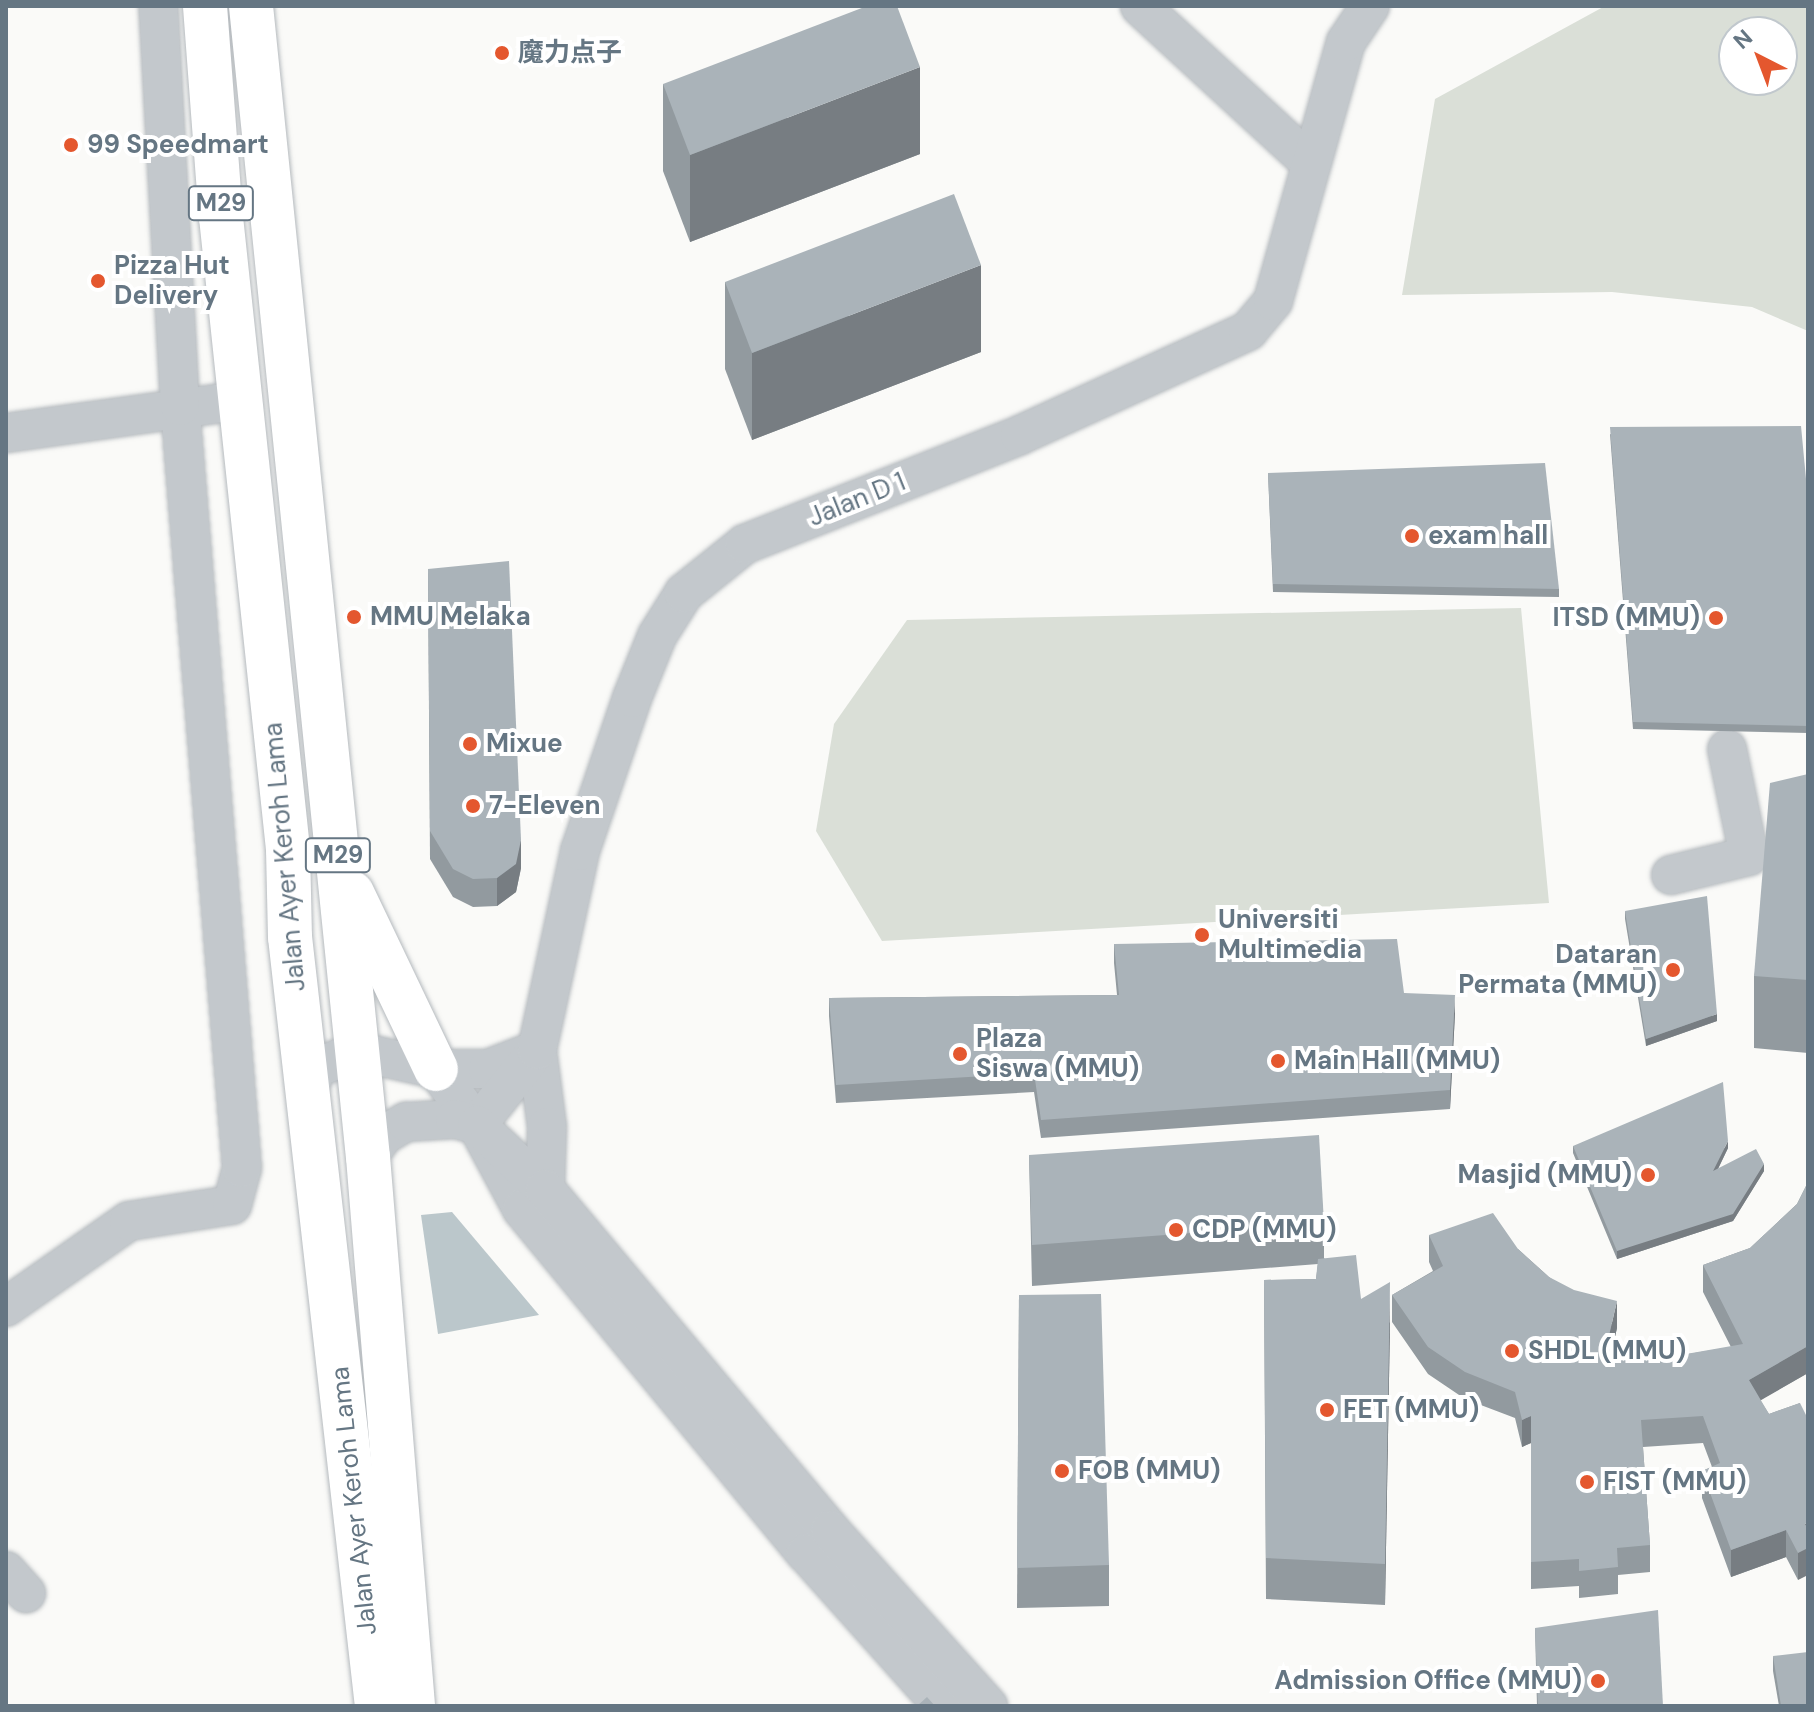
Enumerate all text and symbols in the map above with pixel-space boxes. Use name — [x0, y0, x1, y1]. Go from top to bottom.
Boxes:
north arrow — [1718, 16, 1798, 96]
text: N — [1727, 23, 1759, 55]
place label: 魔力点子 — [518, 37, 622, 69]
marker: 魔力点子 — [493, 44, 511, 62]
place label: 99 Speedmart — [87, 129, 269, 161]
marker: 99 Speedmart — [62, 136, 80, 154]
road number: M29 — [187, 183, 255, 223]
place label: Pizza Hut Delivery — [114, 250, 230, 312]
marker: Pizza Hut Delivery — [89, 272, 107, 290]
street label: Jalan D 1 — [804, 466, 910, 534]
place label: exam hall — [1428, 520, 1548, 552]
marker: exam hall — [1403, 527, 1421, 545]
place label: MMU Melaka — [370, 601, 531, 633]
place label: ITSD (MMU) — [1552, 602, 1700, 634]
marker: MMU Melaka — [345, 608, 363, 626]
marker: ITSD (MMU) — [1707, 609, 1725, 627]
street label: Jalan Ayer Keroh Lama — [258, 721, 312, 993]
place label: Mixue — [486, 728, 563, 760]
marker: Mixue — [461, 735, 479, 753]
place label: 7-Eleven — [489, 790, 601, 822]
marker: 7-Eleven — [464, 797, 482, 815]
road number: M29 — [304, 835, 372, 875]
place label: Universiti Multimedia — [1218, 904, 1362, 966]
marker: Universiti Multimedia — [1193, 926, 1211, 944]
place label: Dataran Permata (MMU) — [1458, 939, 1657, 1000]
marker: Dataran Permata (MMU) — [1664, 961, 1682, 979]
place label: Plaza Siswa (MMU) — [976, 1023, 1139, 1084]
marker: Plaza Siswa (MMU) — [951, 1045, 969, 1063]
place label: Main Hall (MMU) — [1294, 1045, 1500, 1077]
marker: Main Hall (MMU) — [1269, 1052, 1287, 1070]
place label: Masjid (MMU) — [1458, 1159, 1632, 1191]
marker: Masjid (MMU) — [1639, 1166, 1657, 1184]
place label: CDP (MMU) — [1192, 1214, 1337, 1246]
marker: CDP (MMU) — [1167, 1221, 1185, 1239]
place label: SHDL (MMU) — [1528, 1335, 1686, 1367]
marker: SHDL (MMU) — [1503, 1342, 1521, 1360]
street label: Jalan Ayer Keroh Lama — [324, 1365, 384, 1637]
place label: FET (MMU) — [1343, 1394, 1479, 1426]
marker: FET (MMU) — [1318, 1401, 1336, 1419]
place label: FOB (MMU) — [1078, 1455, 1220, 1487]
marker: FOB (MMU) — [1053, 1462, 1071, 1480]
place label: FIST (MMU) — [1603, 1466, 1747, 1498]
marker: FIST (MMU) — [1578, 1473, 1596, 1491]
place label: Admission Office (MMU) — [1274, 1665, 1582, 1697]
marker: Admission Office (MMU) — [1589, 1672, 1607, 1690]

